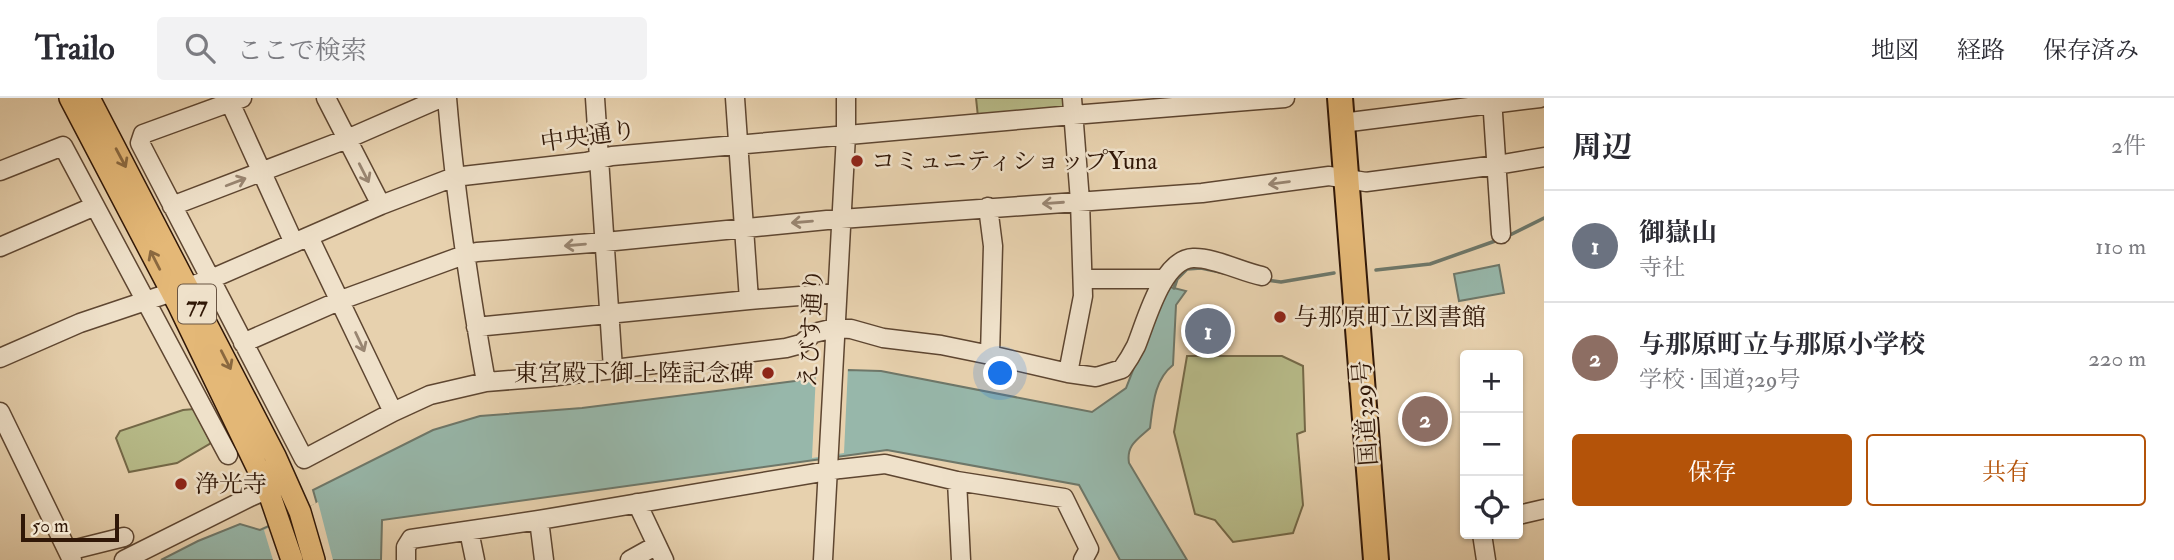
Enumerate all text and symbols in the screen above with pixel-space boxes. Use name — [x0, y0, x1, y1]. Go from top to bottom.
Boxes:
search box — [157, 17, 647, 80]
text: Trailo — [35, 28, 115, 69]
icon: search — [181, 29, 219, 67]
text: ここで検索 — [237, 35, 367, 67]
text: 地図 — [1871, 35, 1919, 66]
text: 経路 — [1957, 35, 2005, 66]
text: 保存済み — [2043, 35, 2139, 66]
street label: 中央通り — [538, 114, 638, 159]
text: 周辺 — [1572, 129, 1632, 166]
text: 2件 — [2111, 131, 2146, 160]
place label: コミュニティショップYuna — [871, 146, 1158, 177]
one-way arrow — [114, 148, 128, 168]
marker: コミュニティショップYuna — [849, 153, 865, 169]
one-way arrow — [358, 162, 372, 183]
one-way arrow — [224, 174, 246, 187]
one-way arrow — [1269, 176, 1291, 189]
one-way arrow — [1042, 197, 1065, 210]
one-way arrow — [791, 216, 813, 229]
text: 御嶽山 — [1639, 217, 1717, 249]
text: 1 — [1591, 232, 1599, 261]
text: 110 m — [2095, 232, 2146, 261]
one-way arrow — [565, 239, 587, 252]
one-way arrow — [148, 251, 162, 271]
text: 寺社 — [1639, 253, 1685, 282]
street label: えびす通り — [793, 267, 830, 389]
road number: 77 — [178, 284, 216, 324]
place label: 与那原町立図書館 — [1294, 302, 1486, 333]
pin: 1 — [1185, 305, 1231, 357]
marker: 与那原町立図書館 — [1272, 309, 1288, 325]
text: 与那原町立与那原小学校 — [1639, 329, 1925, 361]
one-way arrow — [354, 331, 368, 352]
text: 2 — [1589, 344, 1601, 373]
text: 220 m — [2088, 344, 2146, 373]
one-way arrow — [220, 349, 233, 370]
map controls — [1460, 350, 1523, 539]
button: + — [1460, 350, 1523, 413]
your location — [983, 356, 1017, 390]
place label: 東宮殿下御上陸記念碑 — [514, 358, 754, 389]
street label: 国道329号 — [1346, 359, 1385, 467]
marker: 東宮殿下御上陸記念碑 — [760, 365, 776, 381]
text: 学校 · 国道329号 — [1639, 365, 1800, 394]
pin: 2 — [1402, 393, 1448, 445]
button: − — [1460, 413, 1523, 476]
button: 保存 — [1572, 434, 1852, 506]
button: 共有 — [1866, 434, 2146, 506]
place label: 浄光寺 — [195, 469, 267, 500]
marker: 浄光寺 — [173, 476, 189, 492]
button: locate — [1460, 476, 1523, 539]
scale bar — [21, 511, 119, 543]
text: 50 m — [32, 514, 69, 538]

